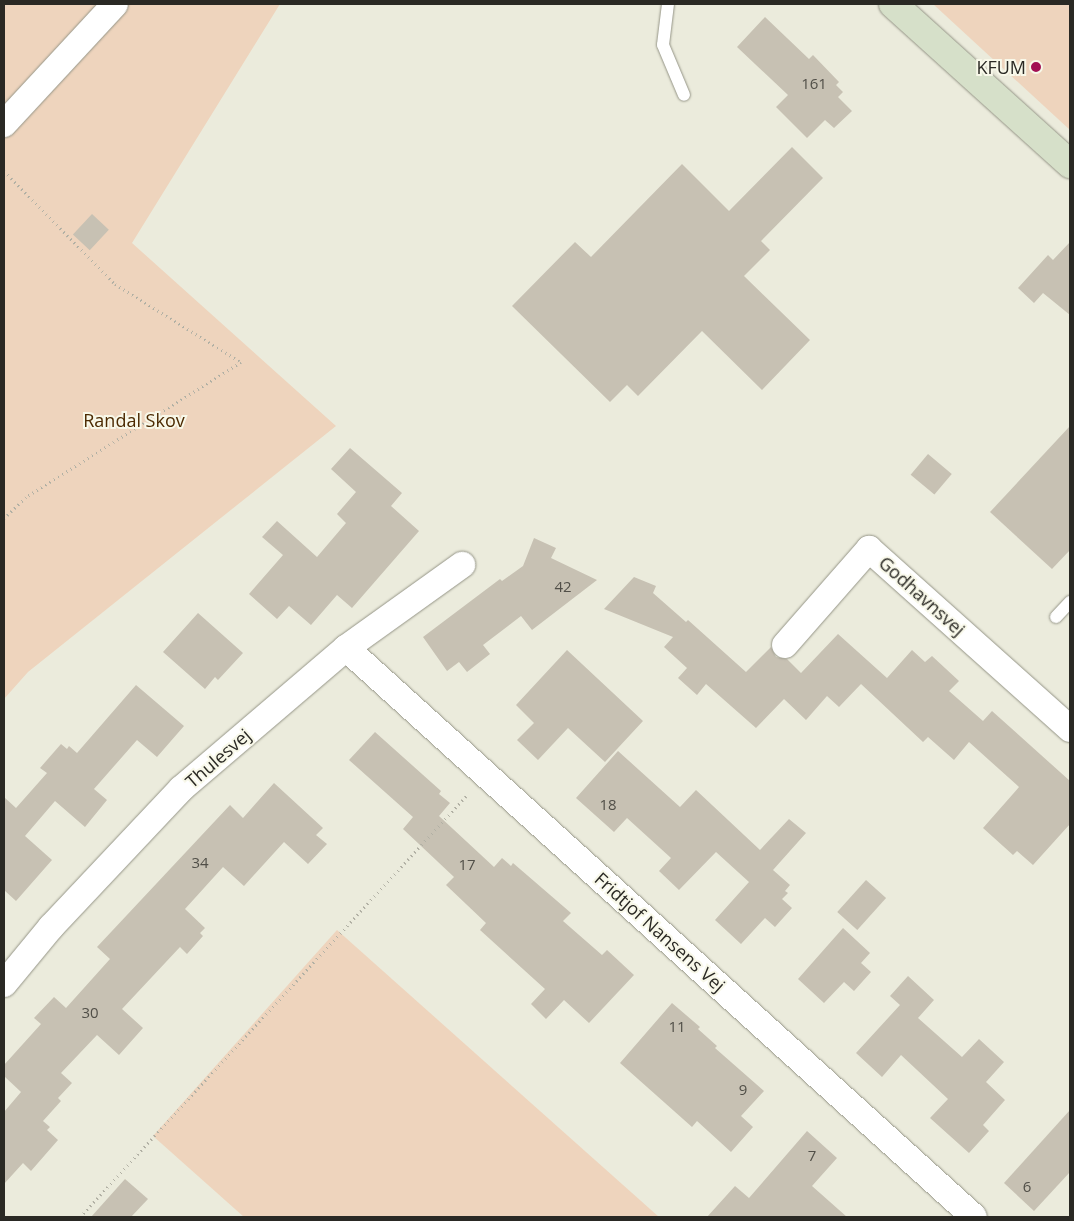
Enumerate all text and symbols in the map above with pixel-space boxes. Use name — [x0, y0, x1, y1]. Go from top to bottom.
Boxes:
place label: KFUM — [976, 56, 1026, 78]
marker: KFUM — [1030, 61, 1042, 73]
house number: 161 — [801, 75, 827, 93]
park label: Randal Skov — [83, 409, 185, 431]
street label: Godhavnsvej — [875, 552, 969, 640]
house number: 42 — [554, 578, 572, 596]
street label: Thulesvej — [181, 724, 255, 792]
house number: 18 — [599, 796, 617, 814]
house number: 34 — [191, 854, 209, 872]
house number: 17 — [458, 856, 476, 874]
street label: Fridtjof Nansens Vej — [590, 868, 730, 996]
house number: 30 — [81, 1004, 99, 1022]
house number: 11 — [668, 1018, 686, 1036]
house number: 9 — [739, 1081, 747, 1099]
house number: 7 — [808, 1147, 816, 1165]
house number: 6 — [1023, 1178, 1031, 1196]

